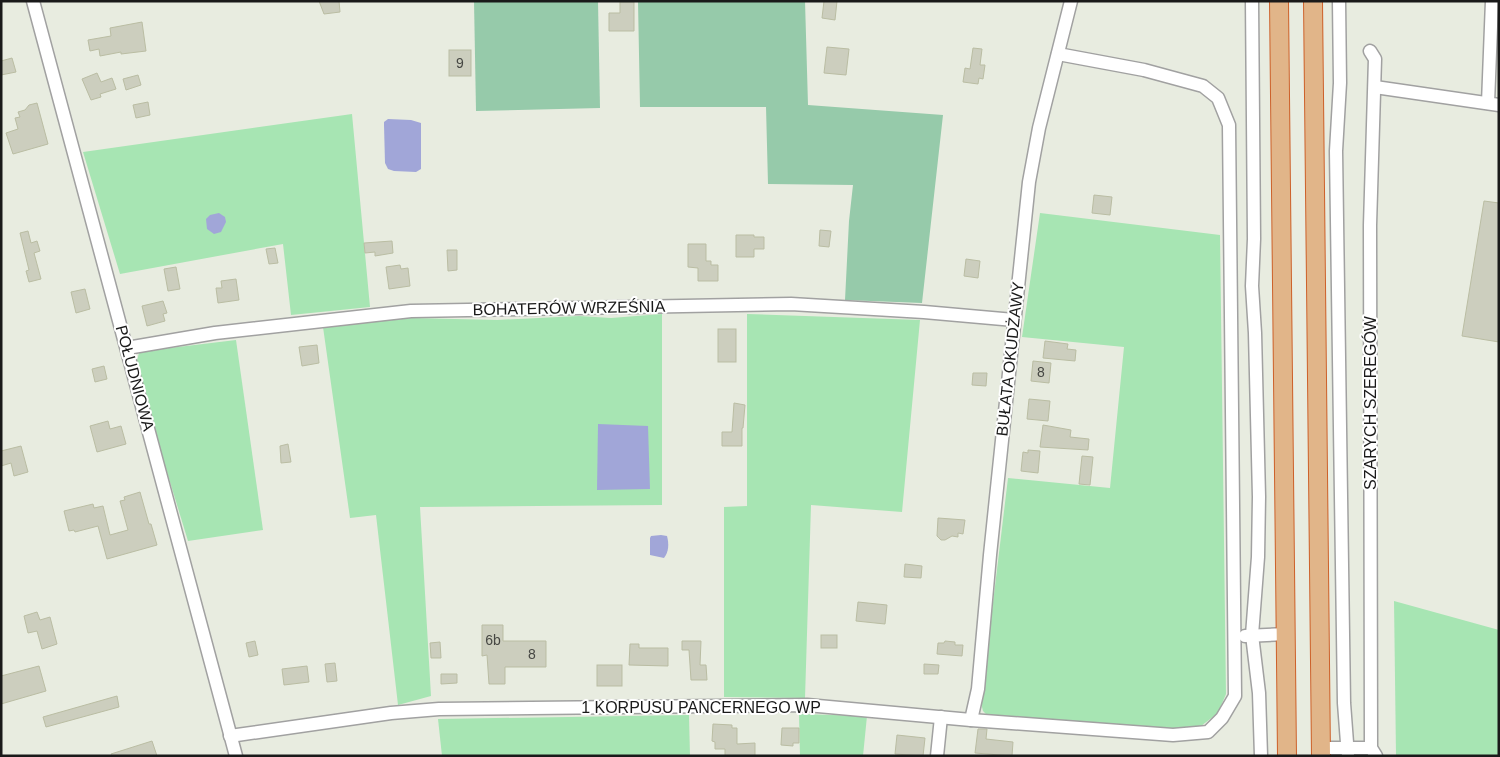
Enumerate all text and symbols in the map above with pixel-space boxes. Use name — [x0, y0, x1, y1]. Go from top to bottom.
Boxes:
house number: 9 — [456, 55, 464, 71]
street label: BUŁATA OKUDŻAWY — [992, 280, 1027, 437]
street label: BOHATERÓW WRZEŚNIA — [473, 297, 666, 318]
street label: SZARYCH SZEREGÓW — [1361, 315, 1379, 490]
street label: POŁUDNIOWA — [113, 323, 157, 433]
house number: 8 — [1037, 364, 1045, 380]
house number: 6b — [485, 632, 501, 648]
house number: 8 — [528, 646, 536, 662]
street label: 1 KORPUSU PANCERNEGO WP — [581, 699, 821, 716]

